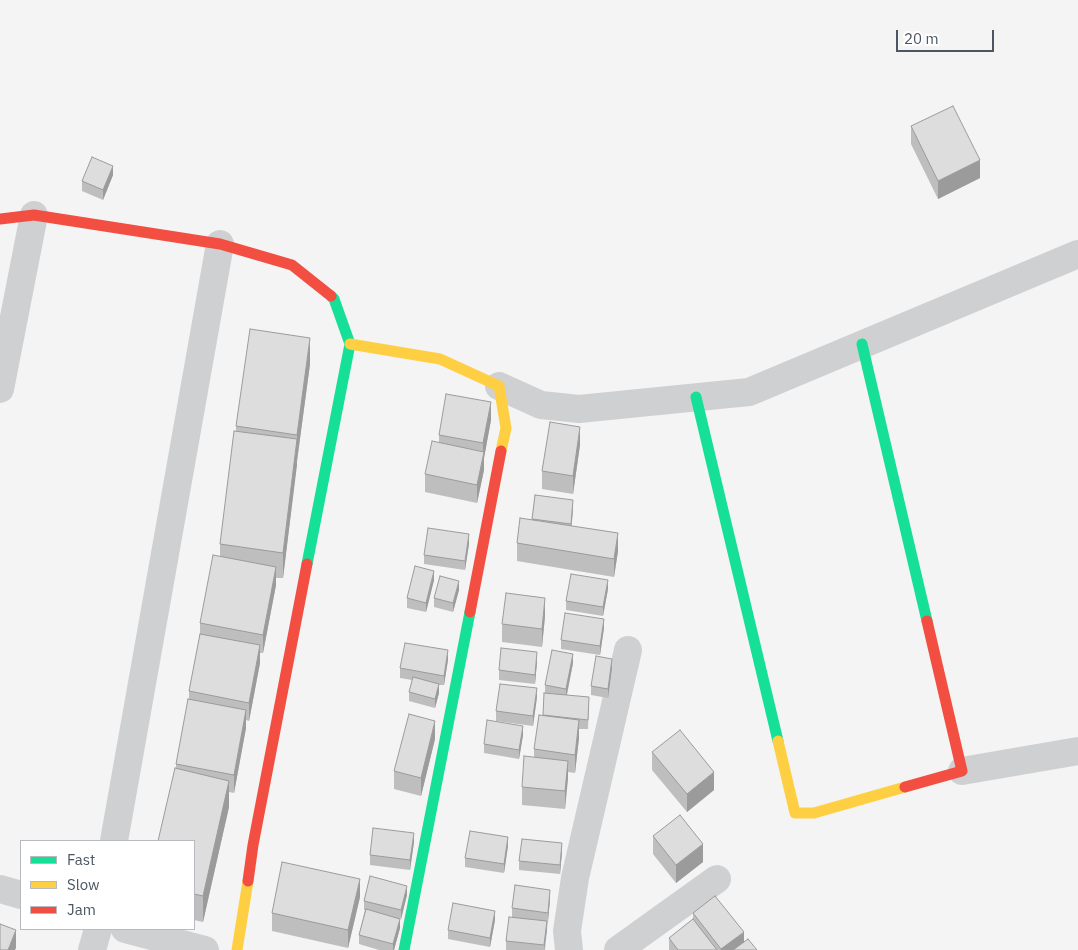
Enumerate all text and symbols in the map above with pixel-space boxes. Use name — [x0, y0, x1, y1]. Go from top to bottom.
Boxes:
scale bar — [898, 20, 996, 52]
text: 20 m — [904, 29, 939, 48]
legend — [20, 840, 195, 930]
text: Fast — [67, 850, 95, 869]
text: Slow — [67, 875, 100, 894]
text: Jam — [67, 900, 96, 919]

